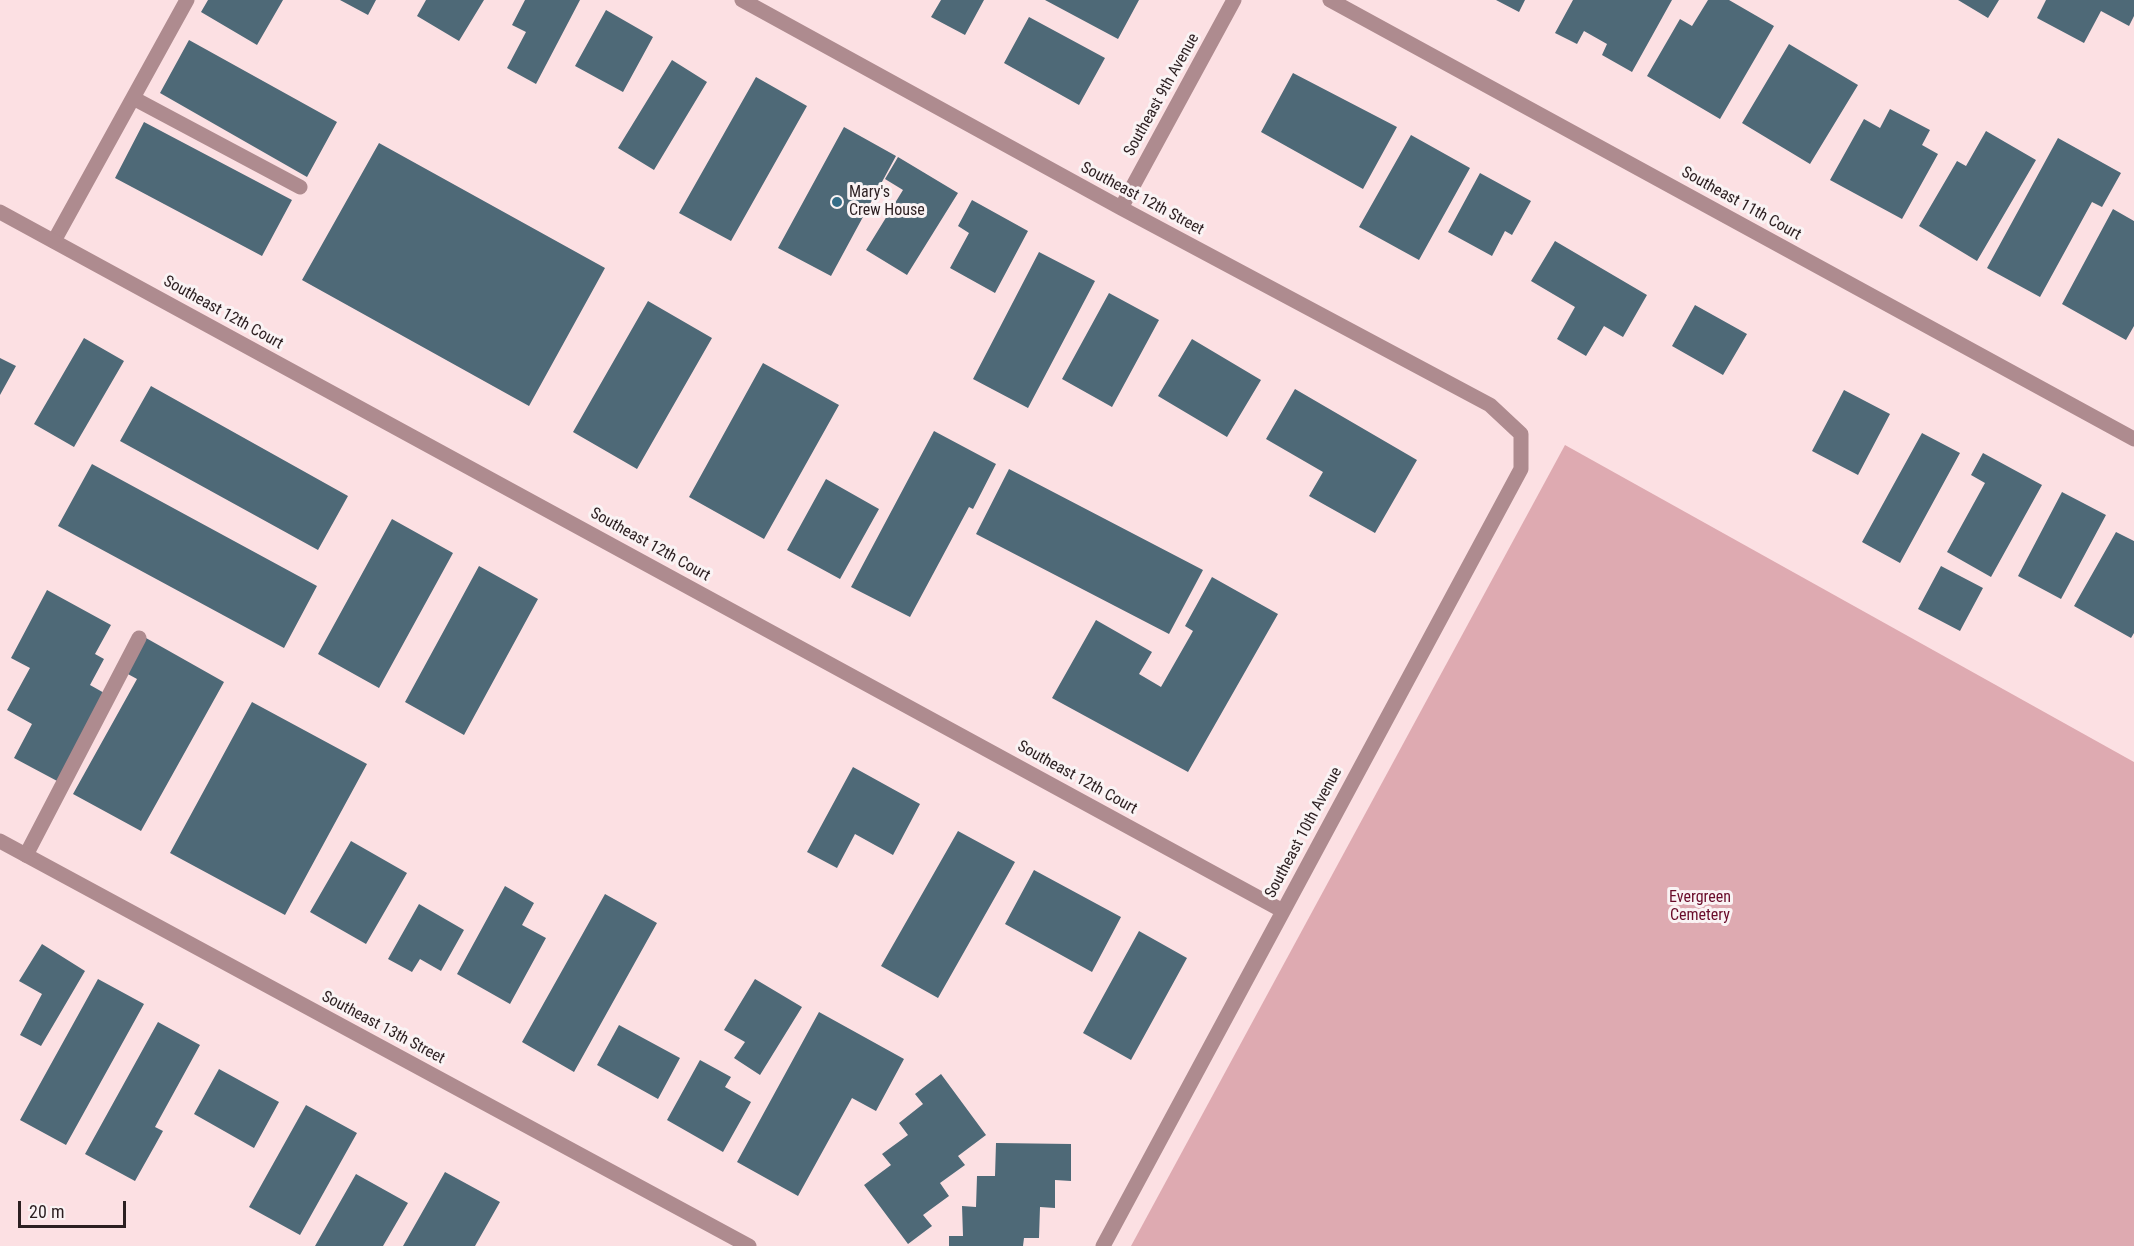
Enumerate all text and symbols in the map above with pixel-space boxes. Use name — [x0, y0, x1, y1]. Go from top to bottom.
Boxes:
street label: Southeast 9th Avenue — [1120, 30, 1204, 160]
street label: Southeast 12th Street — [1077, 158, 1207, 240]
street label: Southeast 11th Court — [1678, 163, 1804, 245]
place label: Mary's Crew House — [849, 183, 925, 221]
marker: Mary's Crew House — [830, 195, 844, 209]
street label: Southeast 12th Court — [160, 272, 286, 354]
street label: Southeast 12th Court — [587, 504, 713, 586]
street label: Southeast 12th Court — [1014, 737, 1140, 819]
street label: Southeast 10th Avenue — [1261, 764, 1347, 902]
park label: Evergreen Cemetery — [1669, 888, 1731, 926]
street label: Southeast 13th Street — [318, 987, 448, 1069]
scale bar — [21, 1189, 129, 1227]
text: 20 m — [29, 1201, 64, 1222]

